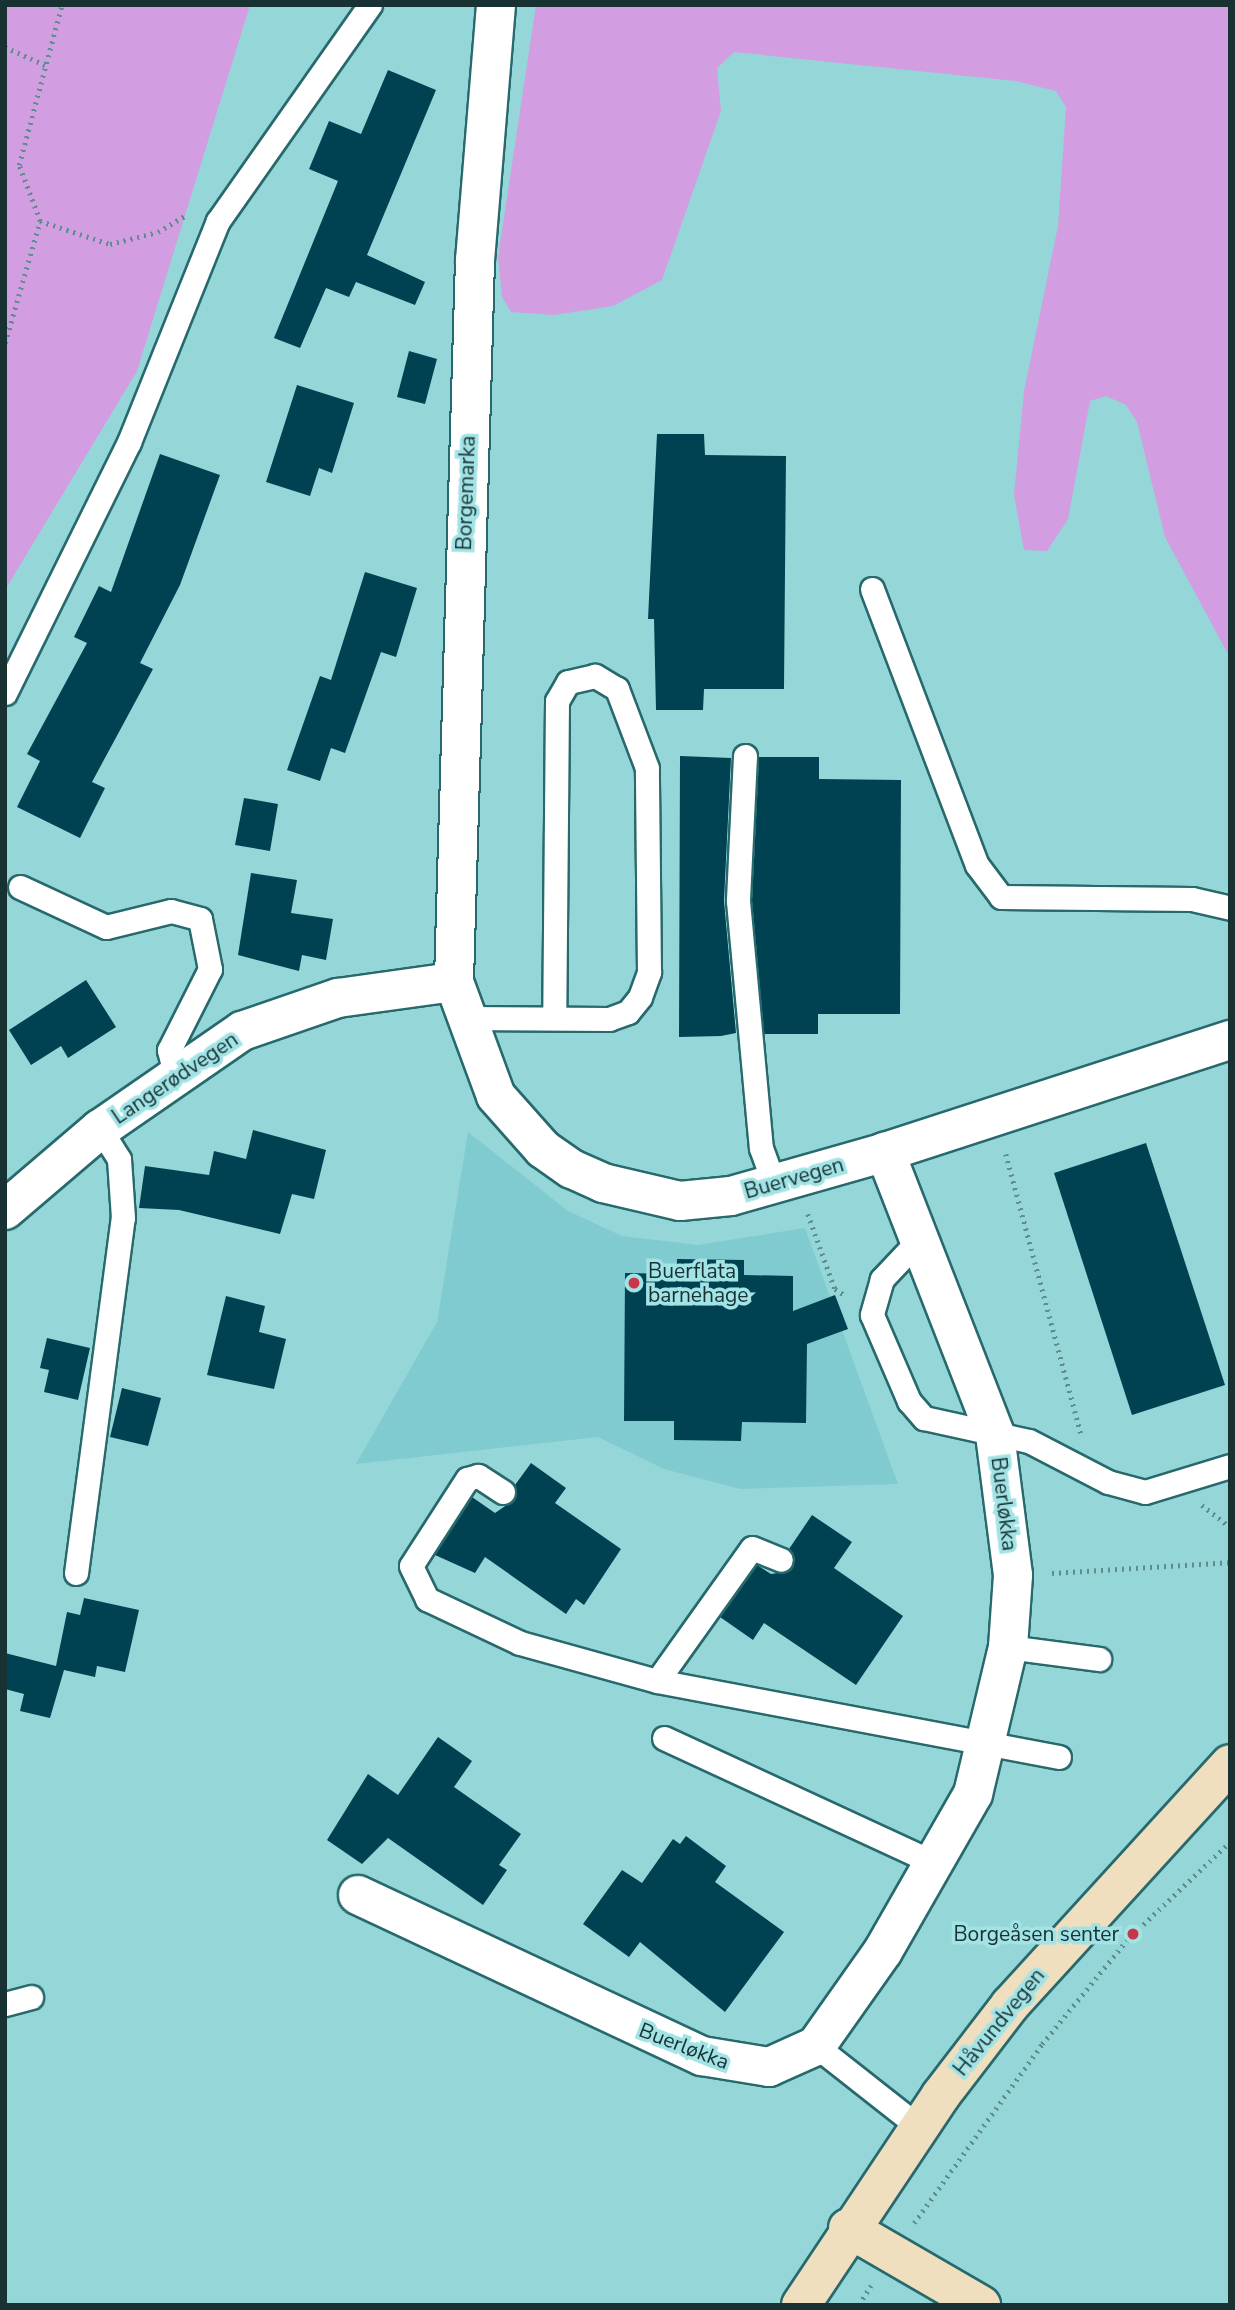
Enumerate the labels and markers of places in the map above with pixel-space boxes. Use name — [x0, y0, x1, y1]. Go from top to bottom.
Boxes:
place label: Buerflata barnehage — [648, 1258, 749, 1308]
marker: Buerflata barnehage — [626, 1275, 642, 1291]
place label: Borgeåsen senter — [953, 1921, 1119, 1947]
marker: Borgeåsen senter — [1125, 1926, 1141, 1942]

